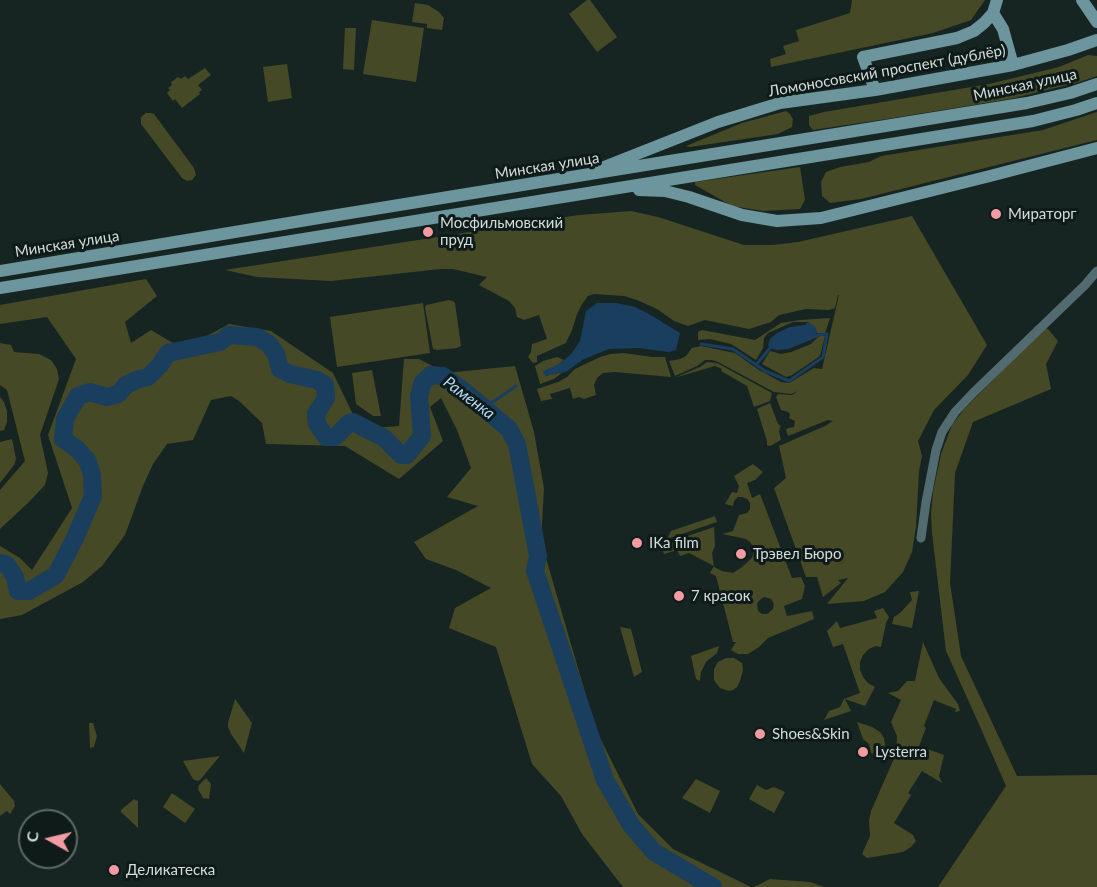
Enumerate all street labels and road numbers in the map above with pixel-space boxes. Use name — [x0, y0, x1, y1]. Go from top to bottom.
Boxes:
street label: Ломоносовский проспект (дублёр) — [767, 41, 1007, 101]
street label: Минская улица — [972, 65, 1078, 105]
street label: Минская улица — [494, 149, 600, 183]
street label: Минская улица — [14, 227, 120, 261]

